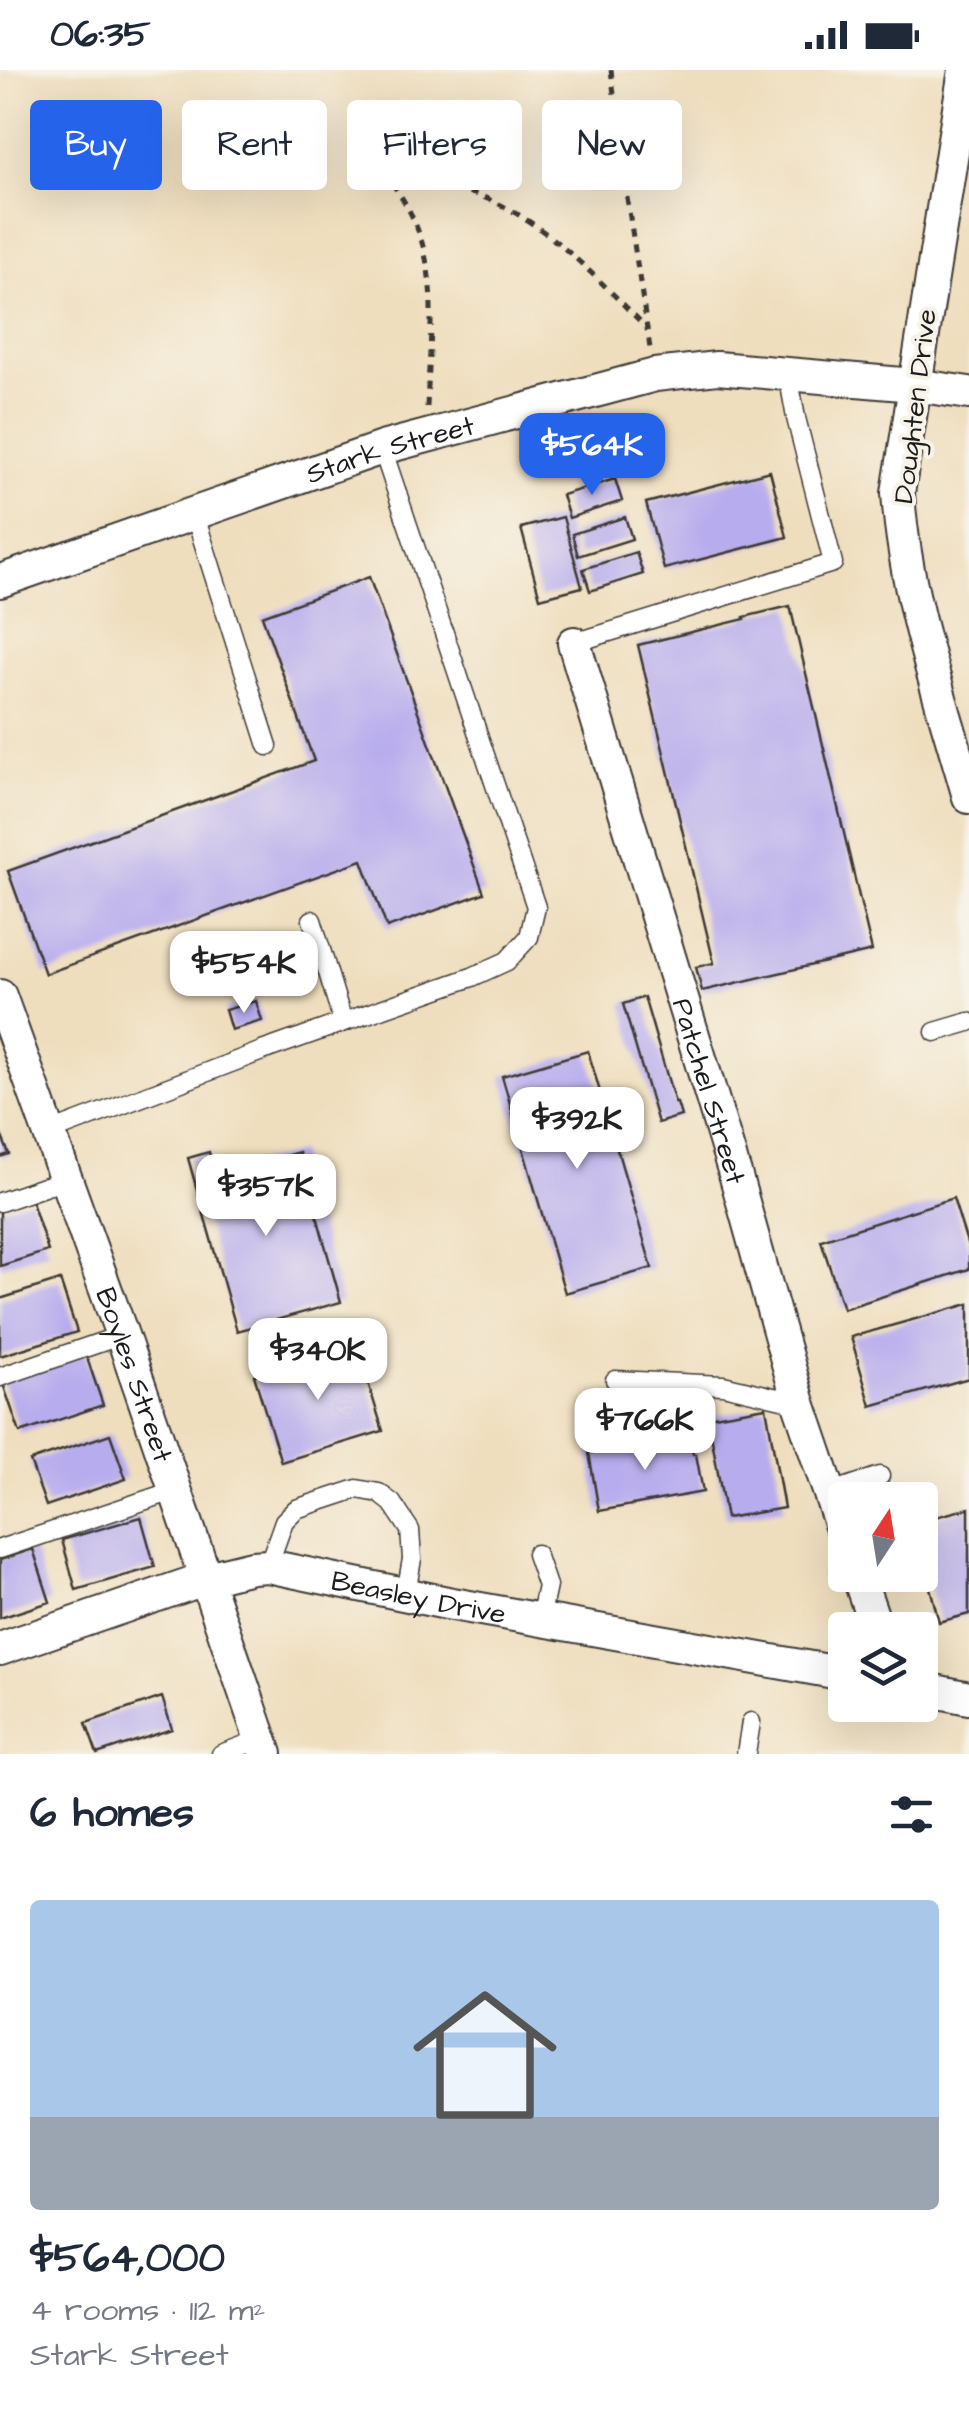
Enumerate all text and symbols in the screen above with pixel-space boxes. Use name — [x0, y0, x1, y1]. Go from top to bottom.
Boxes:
text: 06:35 — [50, 9, 150, 61]
chip: Buy — [30, 100, 162, 190]
chip: Rent — [182, 100, 327, 190]
chip: Filters — [347, 100, 522, 190]
chip: New — [542, 100, 682, 190]
street label: Doughten Drive — [884, 307, 948, 506]
street label: Stark Street — [301, 406, 479, 494]
pin: $564K — [522, 413, 662, 498]
text: $564K — [541, 423, 643, 468]
pin: $554K — [174, 931, 314, 1016]
text: $554K — [192, 941, 296, 986]
street label: Patchel Street — [662, 994, 755, 1189]
pin: $392K — [507, 1087, 647, 1172]
text: $392K — [532, 1097, 622, 1142]
pin: $357K — [196, 1154, 336, 1239]
text: $357K — [218, 1164, 314, 1209]
street label: Boyles Street — [86, 1282, 182, 1468]
pin: $340K — [248, 1318, 388, 1403]
text: $340K — [270, 1328, 366, 1373]
pin: $766K — [575, 1388, 715, 1473]
text: $766K — [597, 1398, 694, 1443]
north arrow — [828, 1482, 938, 1592]
map controls — [828, 1482, 938, 1722]
street label: Beasley Drive — [328, 1562, 509, 1634]
button: layers — [828, 1612, 938, 1722]
text: 6 homes — [30, 1785, 194, 1843]
icon: filters — [884, 1787, 939, 1842]
icon: home — [395, 1965, 575, 2145]
text: $564,000 — [30, 2230, 225, 2288]
text: 4 rooms · 112 m² — [30, 2288, 266, 2333]
text: Stark Street — [30, 2333, 229, 2378]

